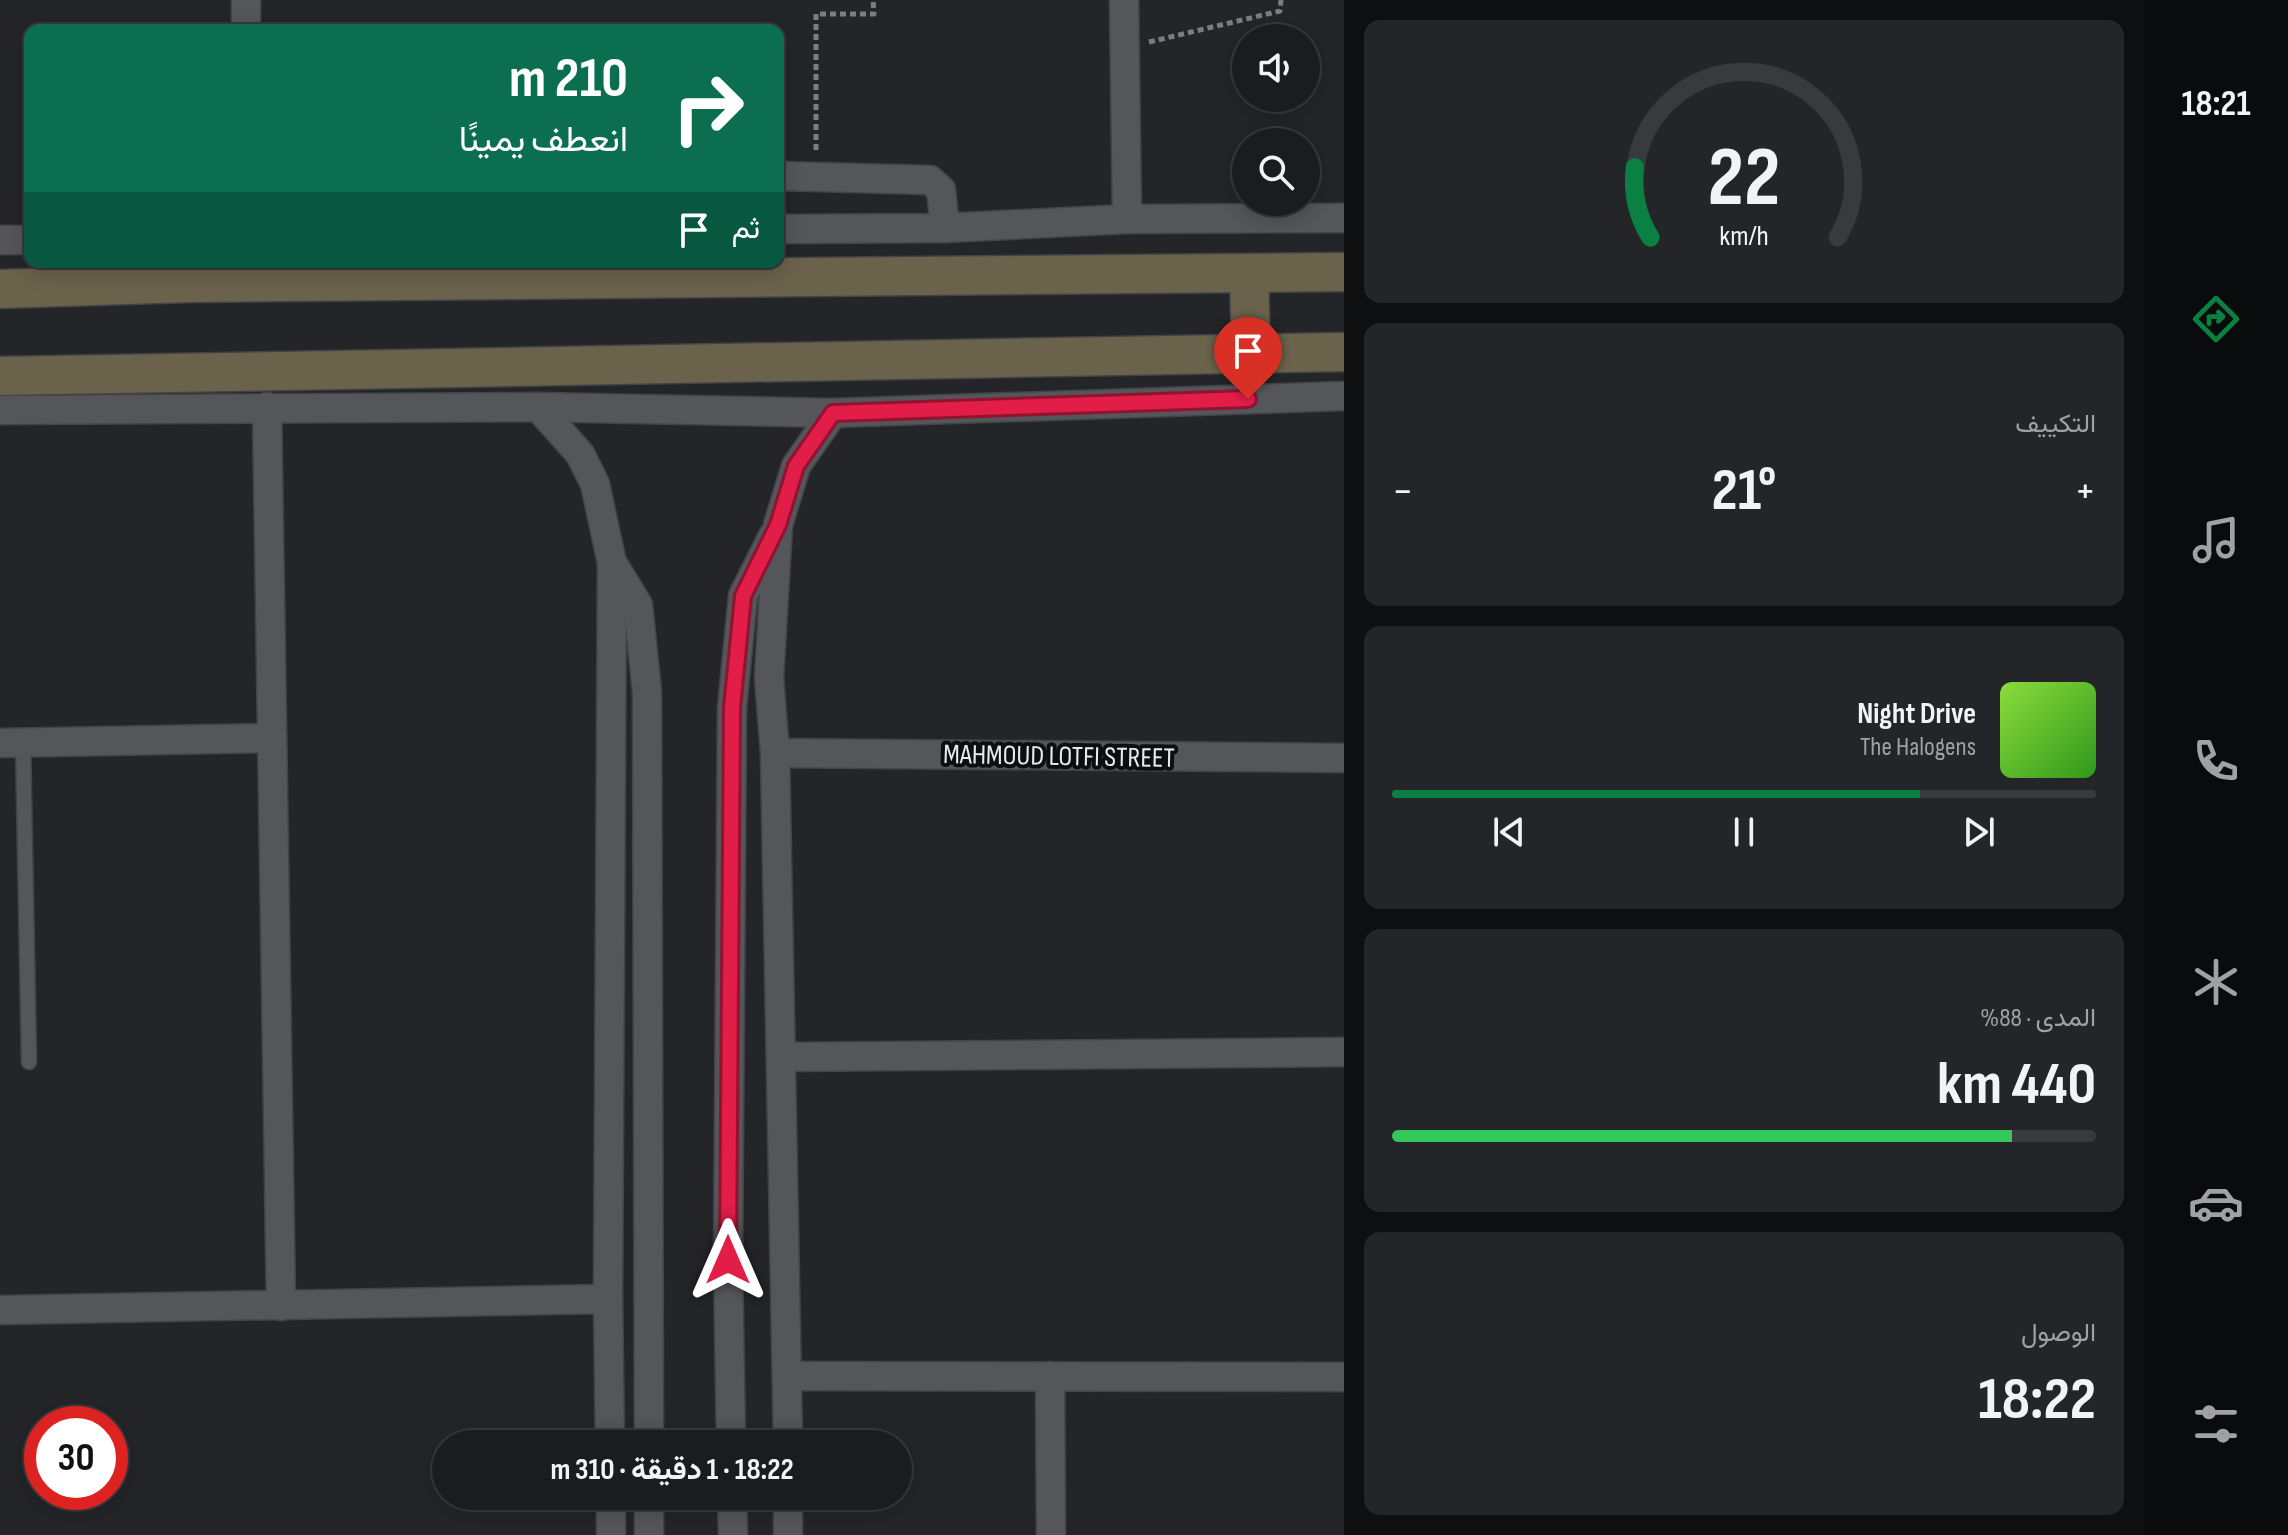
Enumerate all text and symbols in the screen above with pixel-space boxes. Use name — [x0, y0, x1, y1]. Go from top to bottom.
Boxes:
map controls — [1232, 24, 1320, 216]
button: sound — [1232, 24, 1320, 112]
text: 210 m — [509, 46, 628, 113]
icon: right — [656, 56, 760, 160]
text: 18:21 — [2181, 83, 2251, 126]
text: انعطف يمينًا — [459, 119, 628, 162]
button: search — [1232, 128, 1320, 216]
text: 22 — [1708, 128, 1780, 228]
icon: arrive — [672, 208, 716, 252]
text: ثم — [732, 211, 760, 247]
text: km/h — [1719, 219, 1769, 254]
icon: directions — [2188, 291, 2244, 347]
pin — [1214, 317, 1282, 399]
icon: arrive — [1226, 329, 1270, 373]
text: التكييف — [2015, 409, 2096, 440]
text: 21° — [1711, 455, 1777, 527]
text: − — [1392, 465, 1414, 518]
text: + — [2074, 465, 2096, 518]
icon: music — [2188, 512, 2244, 568]
text: Night Drive — [1857, 696, 1976, 732]
text: The Halogens — [1860, 732, 1976, 763]
icon: phone — [2188, 733, 2244, 789]
street label: MAHMOUD LOTFI STREET — [943, 738, 1175, 775]
icon: previous — [1487, 810, 1531, 854]
icon: pause — [1722, 810, 1766, 854]
icon: next — [1957, 810, 2001, 854]
icon: climate — [2188, 954, 2244, 1010]
text: المدى · 88% — [1980, 1003, 2096, 1034]
text: 440 km — [1937, 1049, 2096, 1121]
icon: car — [2188, 1175, 2244, 1231]
position arrow — [686, 1218, 770, 1302]
text: الوصول — [2021, 1318, 2096, 1349]
text: 18:22 — [1978, 1364, 2096, 1436]
icon: filters — [2188, 1396, 2244, 1452]
speed limit sign: 30 — [24, 1406, 128, 1510]
text: 18:22 · 1 دقيقة · 310 m — [550, 1452, 794, 1488]

